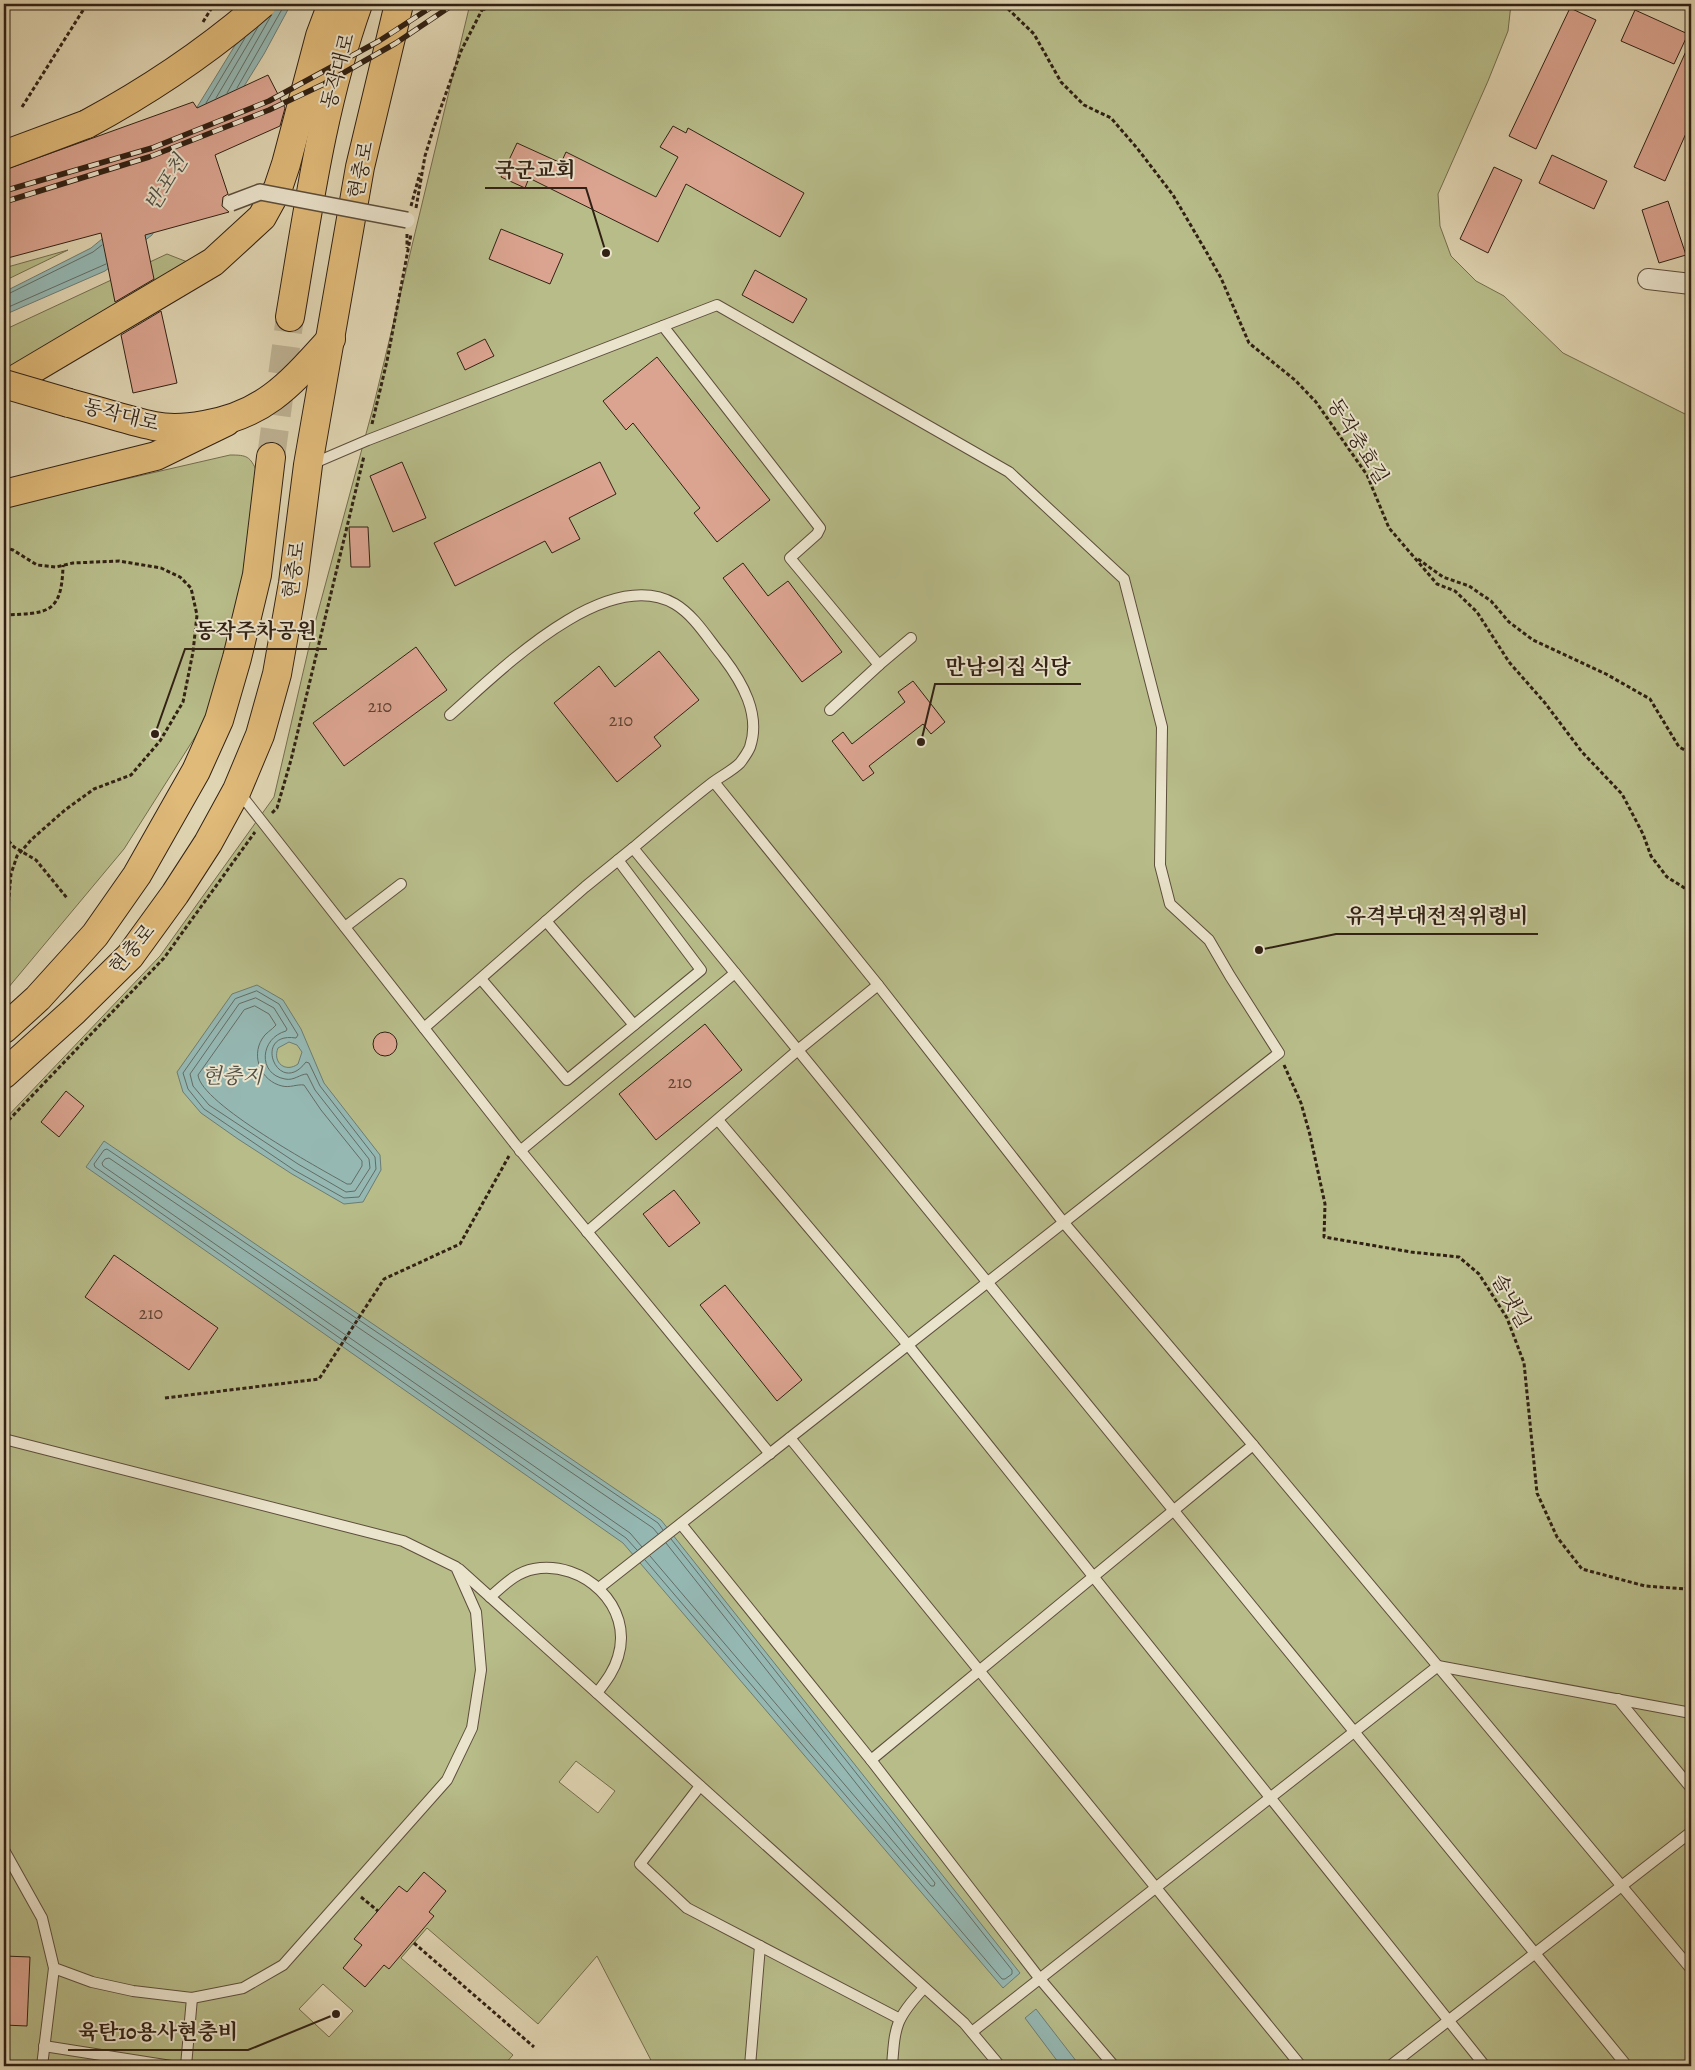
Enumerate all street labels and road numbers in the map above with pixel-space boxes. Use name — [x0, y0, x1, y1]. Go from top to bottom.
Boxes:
street label: 동작대로 — [315, 30, 361, 112]
street label: 현충로 — [342, 139, 380, 201]
street label: 동작대로 — [80, 393, 162, 437]
street label: 동작충효길 — [1321, 393, 1395, 489]
street label: 현충로 — [277, 539, 311, 601]
street label: 현충로 — [103, 918, 161, 980]
street label: 솔냇길 — [1485, 1269, 1537, 1333]

